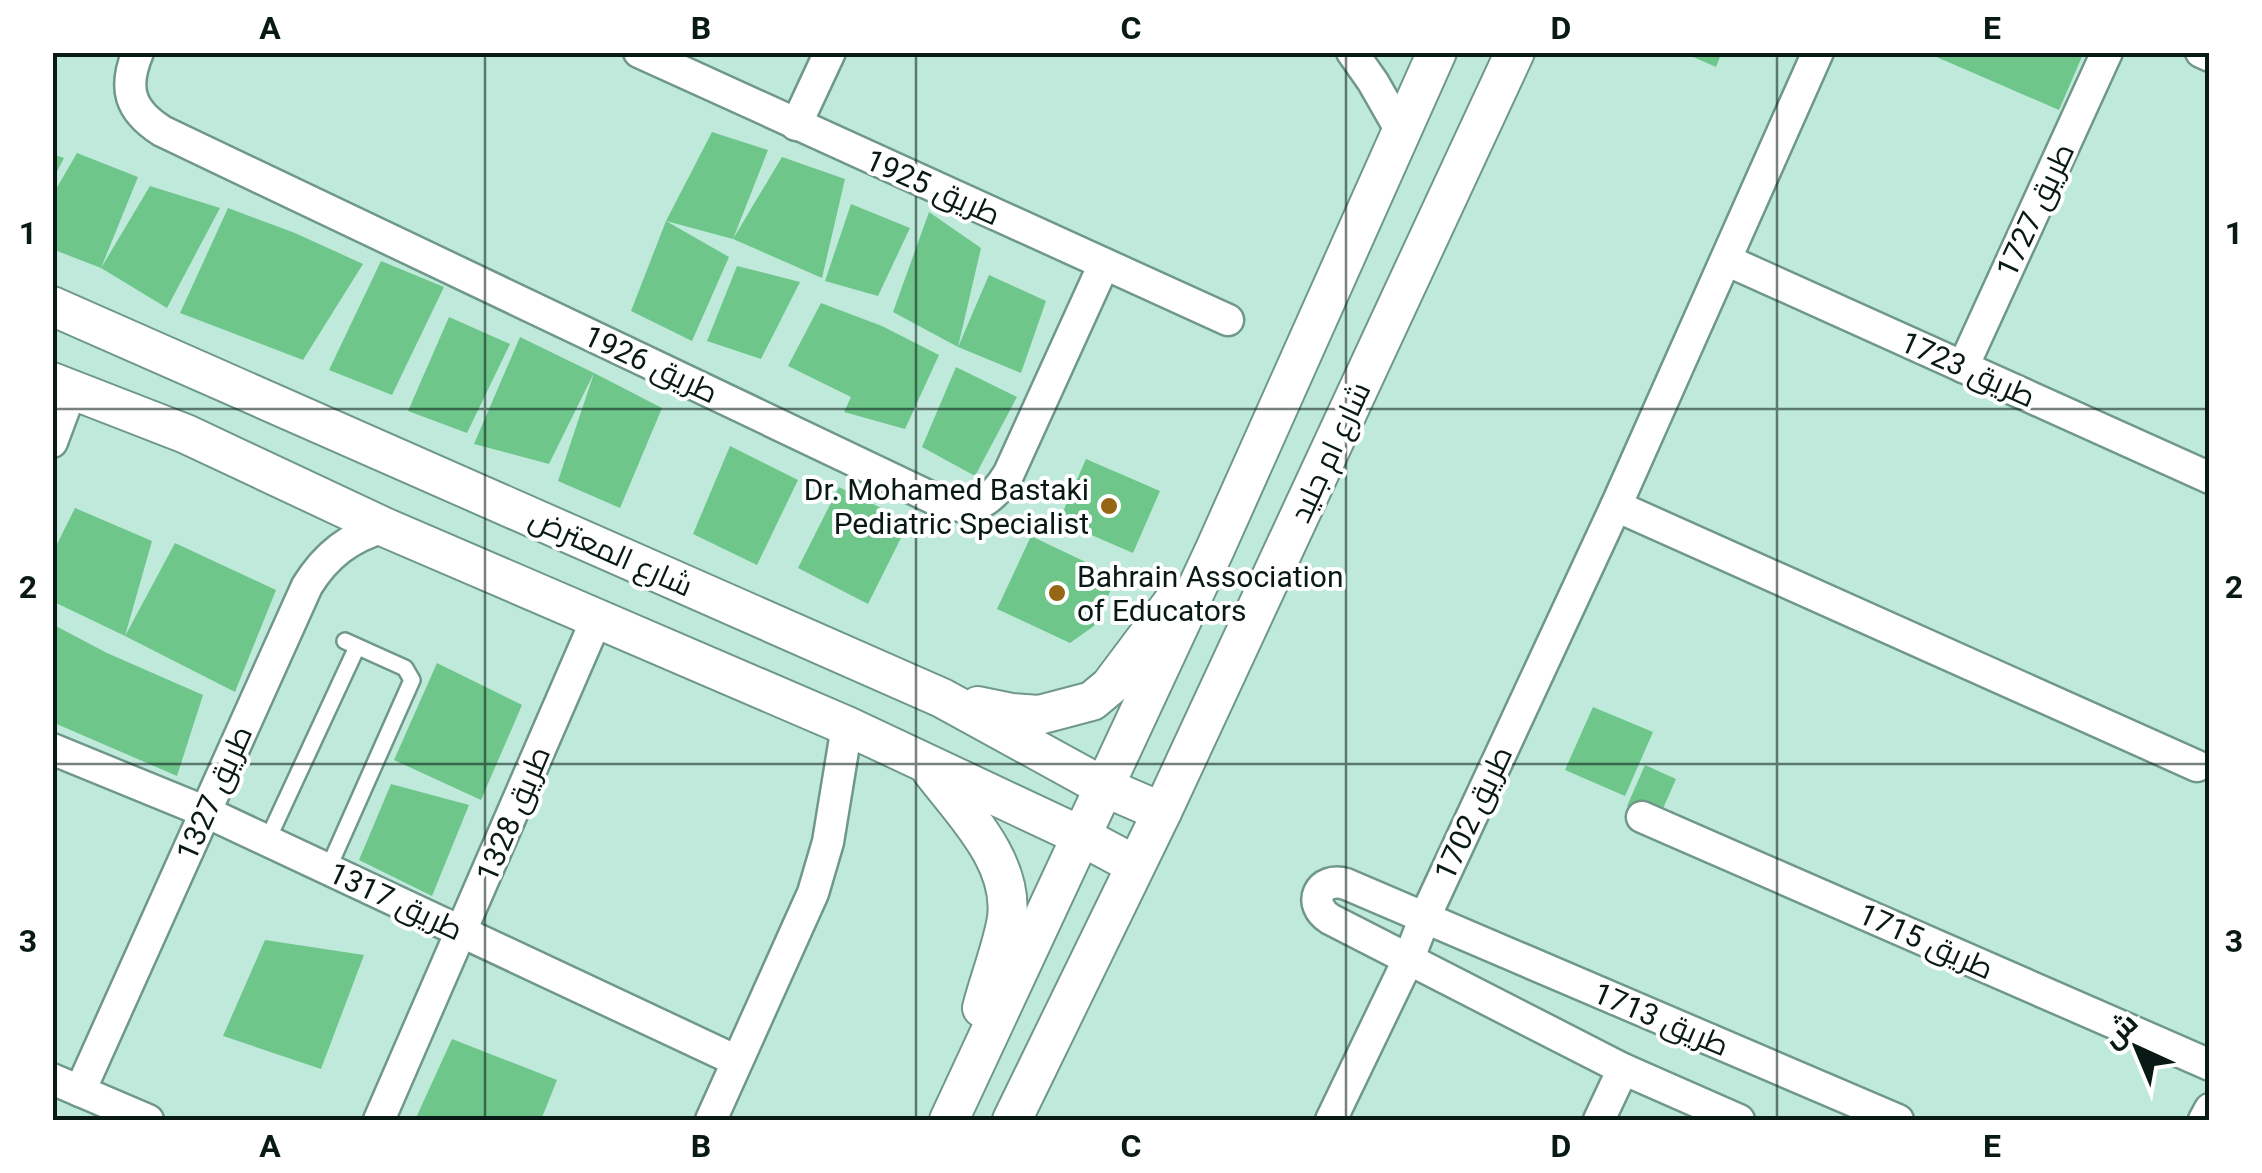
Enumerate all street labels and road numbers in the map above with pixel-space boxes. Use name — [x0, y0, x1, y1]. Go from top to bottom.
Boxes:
street label: طريق 1727 — [1989, 138, 2082, 283]
street label: طريق 1925 — [860, 142, 1006, 233]
street label: طريق 1926 — [578, 318, 723, 411]
street label: طريق 1723 — [1895, 324, 2041, 415]
street label: شارع ام جليد — [1282, 376, 1380, 529]
street label: شارع المعترض — [523, 500, 698, 606]
street label: طريق 1327 — [169, 720, 260, 866]
street label: طريق 1328 — [469, 741, 558, 887]
street label: طريق 1702 — [1427, 741, 1520, 886]
street label: طريق 1317 — [323, 855, 468, 948]
street label: طريق 1715 — [1853, 896, 1999, 987]
street label: طريق 1713 — [1588, 975, 1734, 1064]

